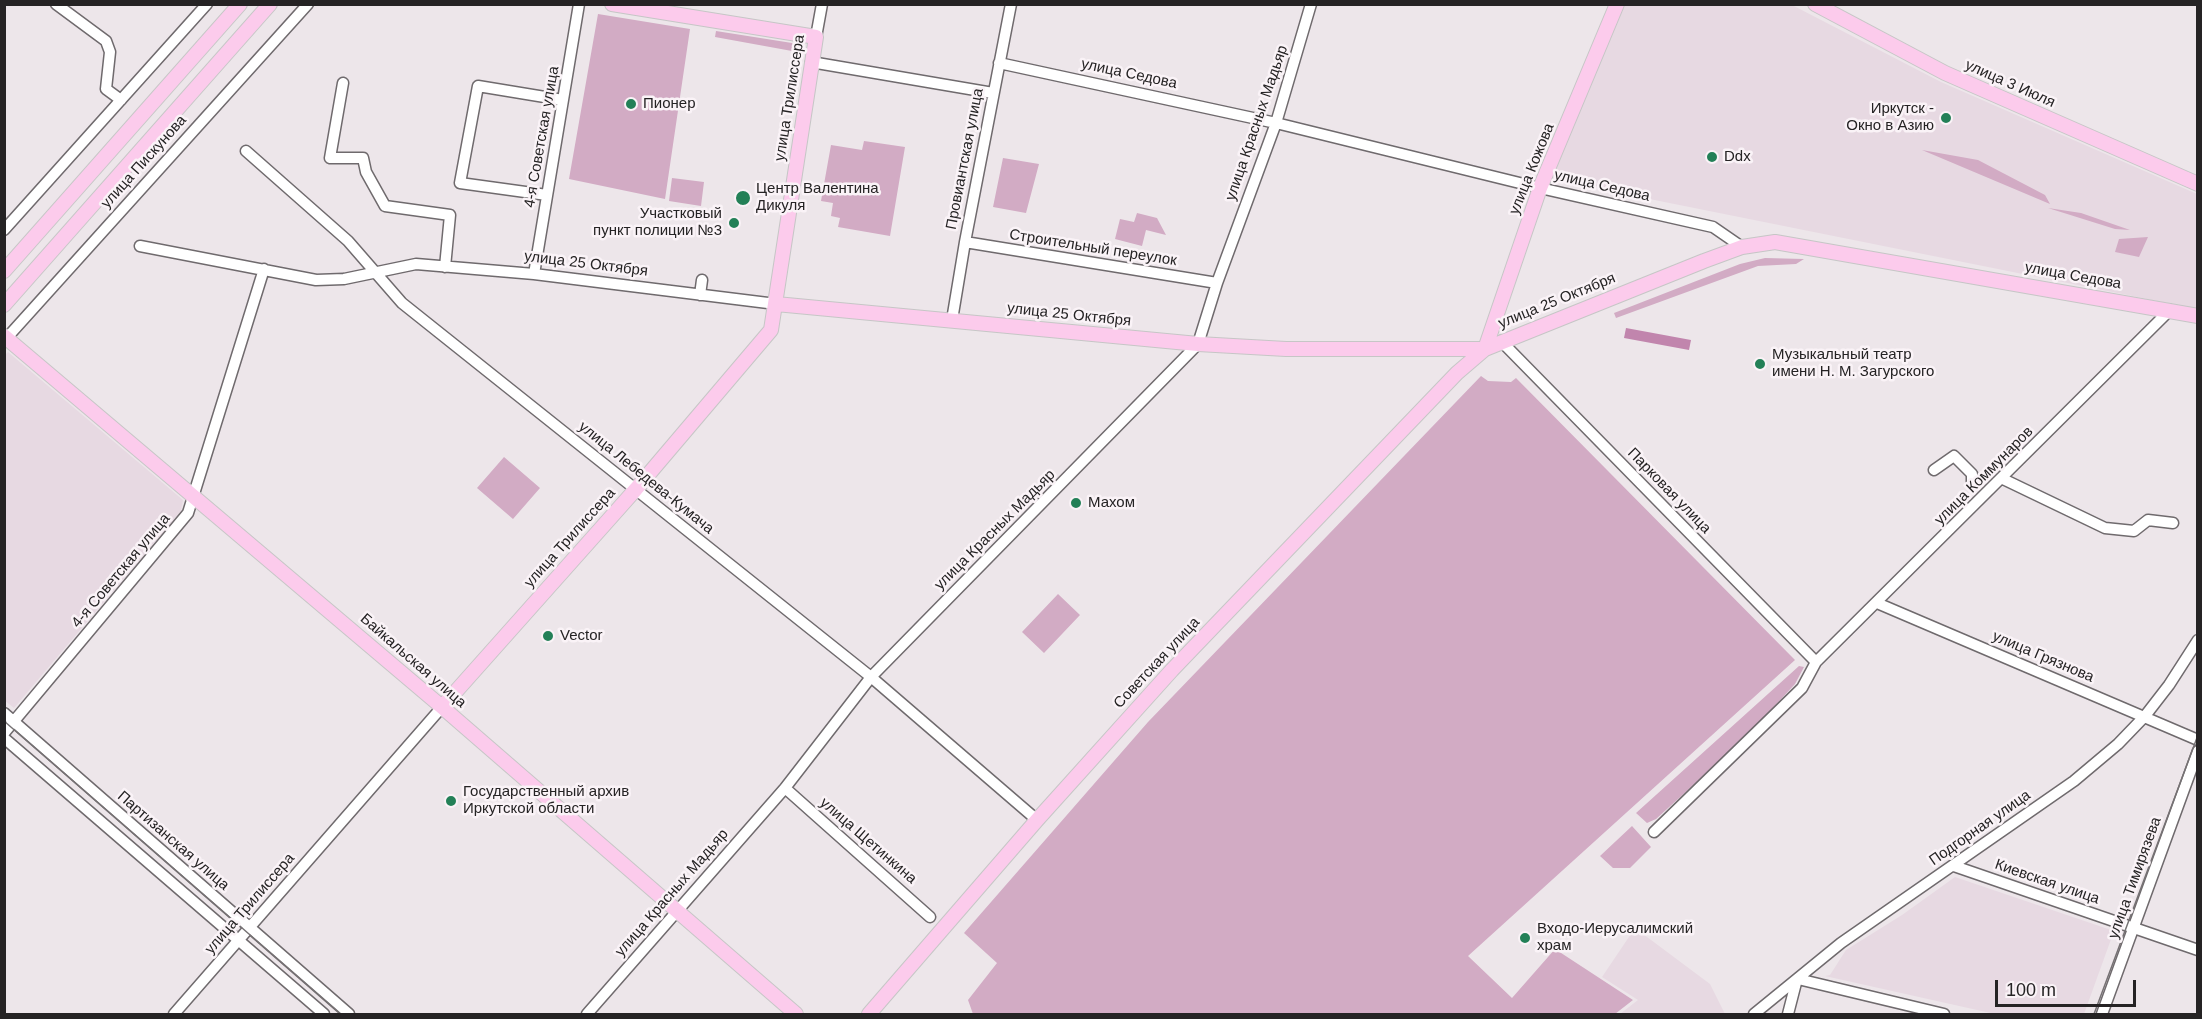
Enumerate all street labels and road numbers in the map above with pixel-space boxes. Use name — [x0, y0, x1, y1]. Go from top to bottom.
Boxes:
street label: улица Трилиссера — [771, 34, 809, 162]
street label: улица Красных Мадьяр — [1222, 43, 1292, 203]
street label: улица Седова — [1079, 55, 1179, 93]
street label: улица 3 Июля — [1962, 56, 2058, 112]
street label: 4-я Советская улица — [521, 65, 563, 209]
street label: Провиантская улица — [942, 87, 988, 231]
street label: улица Пискунова — [97, 112, 191, 212]
street label: улица Кожова — [1506, 121, 1558, 217]
street label: улица Седова — [1552, 166, 1652, 206]
street label: Строительный переулок — [1008, 226, 1178, 270]
street label: улица 25 Октября — [523, 247, 649, 281]
street label: улица Седова — [2023, 259, 2123, 293]
street label: улица 25 Октября — [1496, 269, 1618, 333]
street label: улица 25 Октября — [1006, 300, 1132, 330]
street label: улица Лебедева-Кумача — [575, 418, 717, 538]
street label: улица Коммунаров — [1931, 423, 2037, 529]
street label: Парковая улица — [1624, 444, 1714, 538]
street label: улица Красных Мадьяр — [931, 466, 1059, 594]
street label: улица Трилиссера — [521, 485, 619, 591]
street label: 4-я Советская улица — [68, 510, 174, 632]
street label: Байкальская улица — [356, 610, 470, 712]
street label: Советская улица — [1110, 614, 1204, 712]
street label: улица Грязнова — [1989, 627, 2097, 687]
street label: Подгорная улица — [1926, 786, 2034, 870]
street label: Партизанская улица — [113, 788, 233, 894]
street label: улица Щетинкина — [816, 794, 920, 888]
street label: улица Тимирязева — [2105, 815, 2165, 941]
street label: улица Красных Мадьяр — [612, 826, 732, 960]
street label: улица Трилиссера — [201, 850, 299, 958]
street label: Киевская улица — [1992, 856, 2102, 908]

